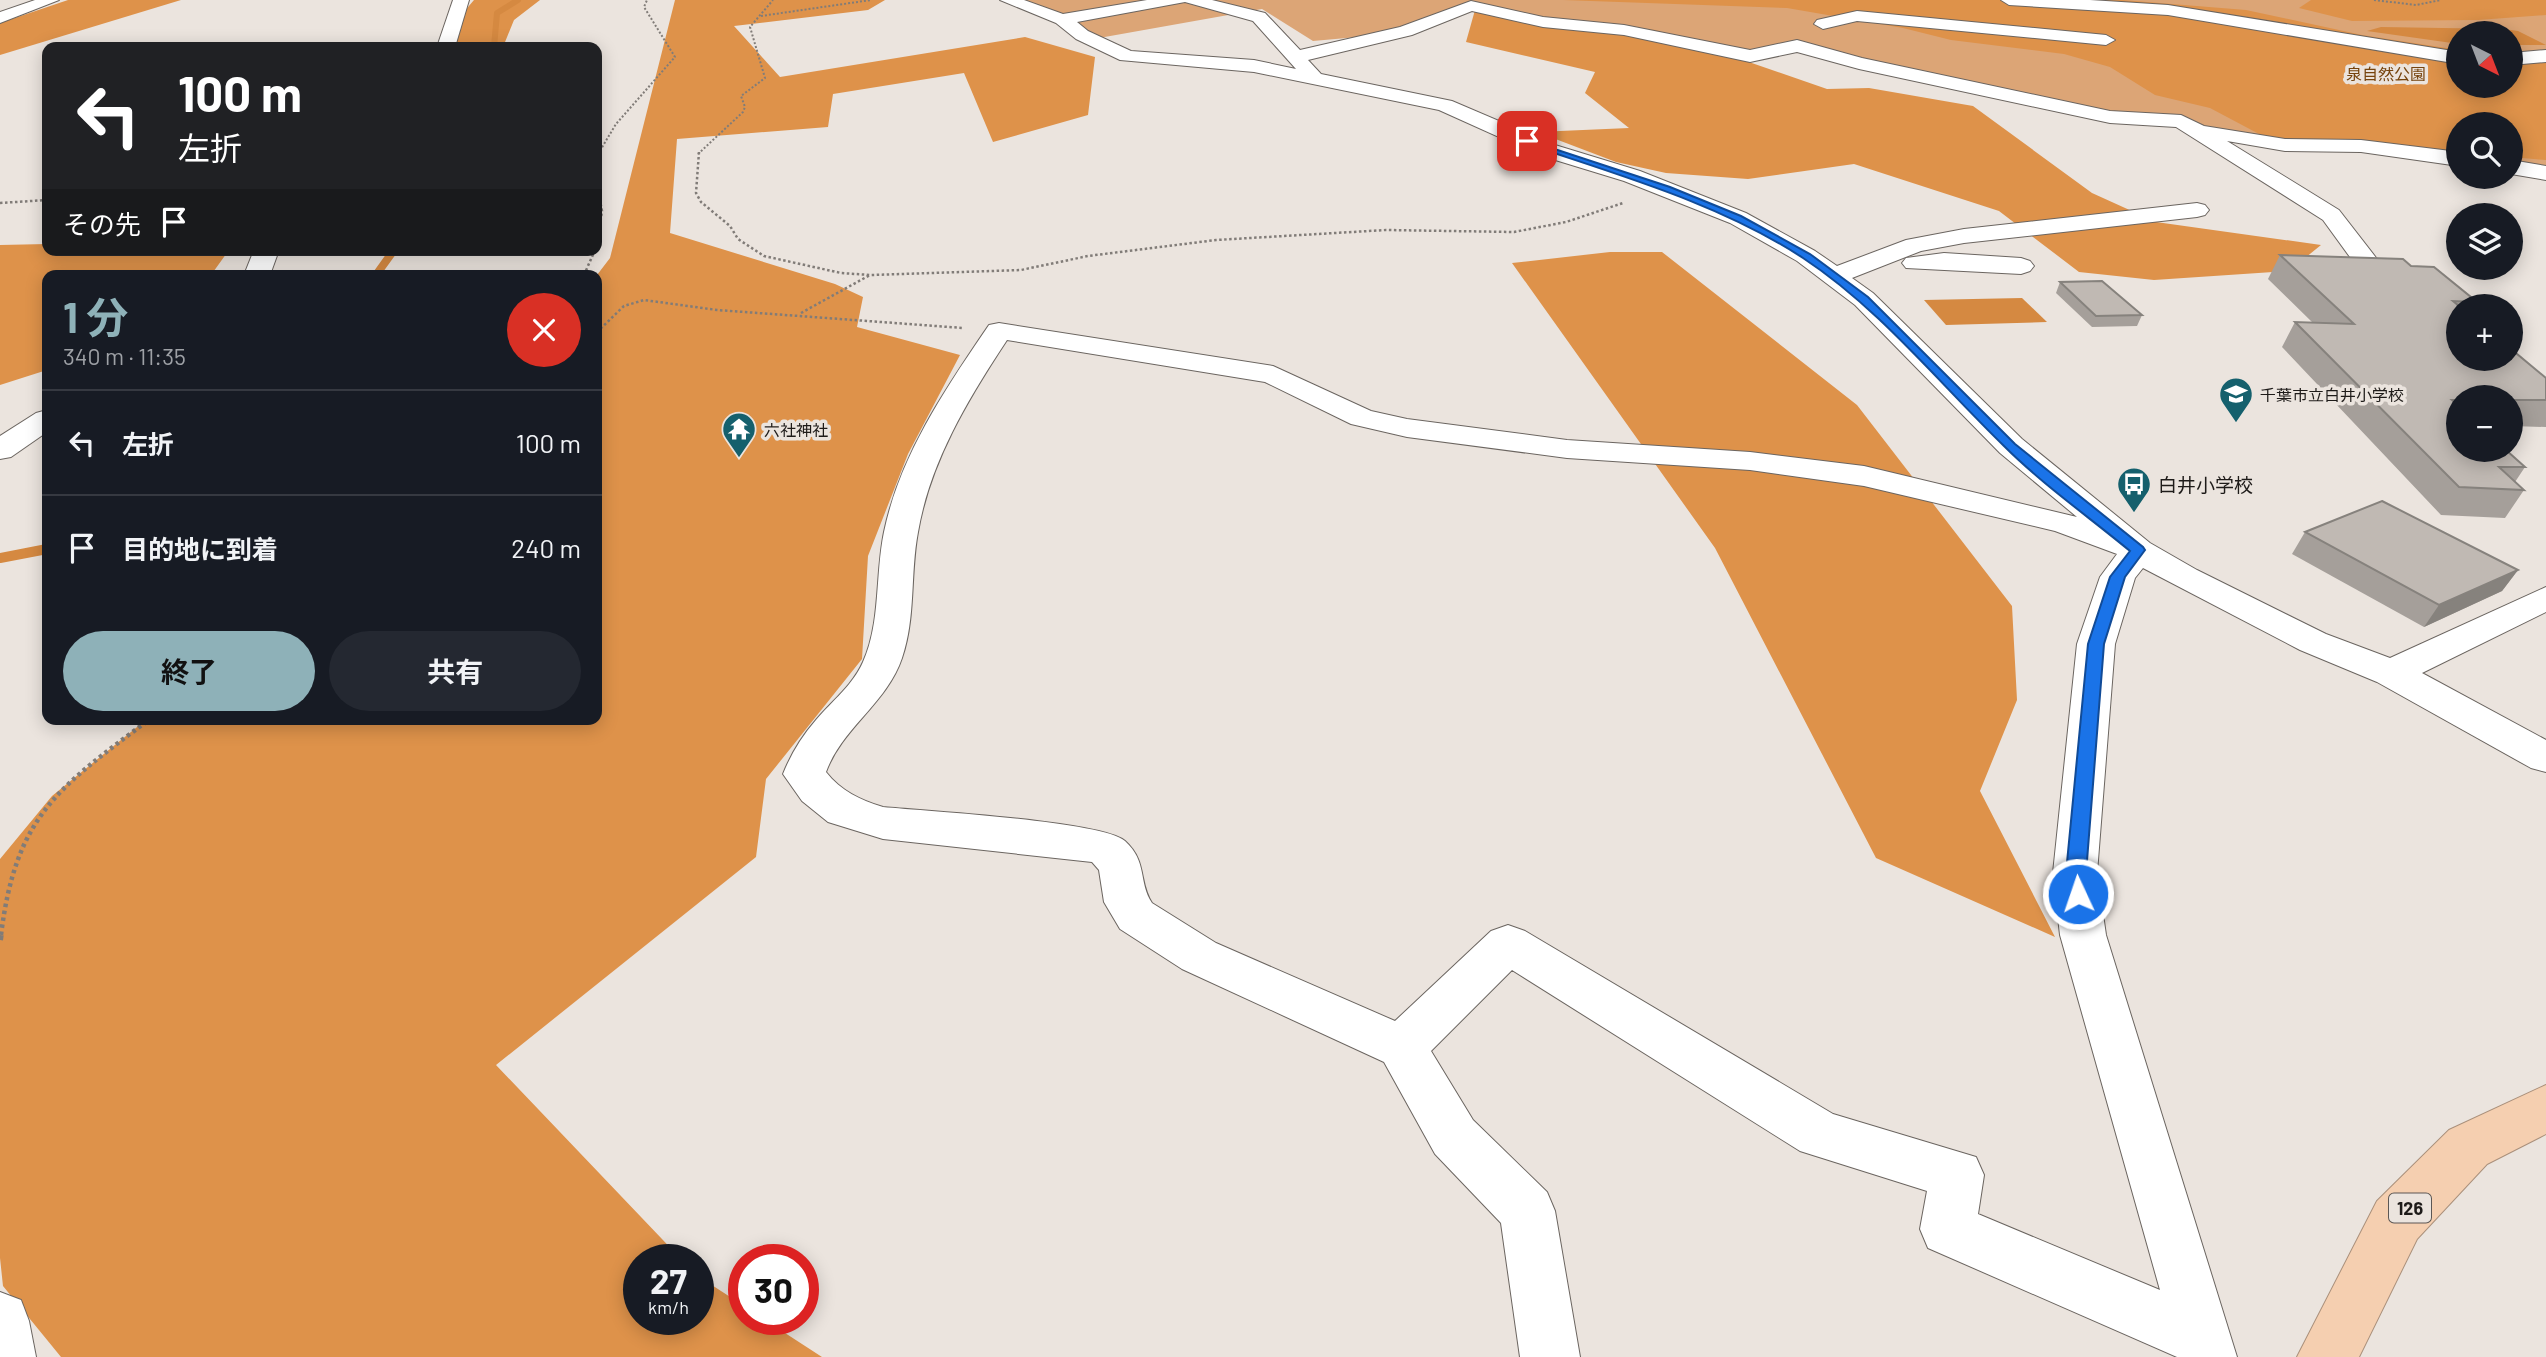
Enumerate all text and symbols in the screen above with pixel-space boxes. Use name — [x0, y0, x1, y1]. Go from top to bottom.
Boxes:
north arrow — [2446, 21, 2524, 98]
map controls — [2446, 21, 2523, 462]
text: 100 m — [178, 63, 302, 122]
park label: 泉自然公園 — [2346, 64, 2426, 83]
icon: left — [63, 70, 154, 161]
pin — [1497, 111, 1557, 171]
button: search — [2446, 112, 2523, 189]
icon: arrive — [1508, 122, 1546, 160]
text: 左折 — [178, 128, 242, 166]
icon: arrive — [155, 203, 193, 241]
button: layers — [2446, 203, 2523, 280]
text: その先 — [63, 208, 141, 239]
text: 1 分 — [63, 291, 128, 341]
button: close — [507, 293, 581, 367]
button: + — [2446, 294, 2523, 371]
text: 340 m · 11:35 — [63, 342, 186, 370]
school or university icon: 千葉市立白井小学校 — [2217, 375, 2255, 424]
place label: 千葉市立白井小学校 — [2260, 385, 2404, 404]
button: − — [2446, 385, 2523, 462]
temple icon: 六社神社 — [720, 410, 758, 459]
place label: 六社神社 — [764, 420, 828, 439]
icon: left — [63, 424, 101, 462]
text: 100 m — [516, 427, 581, 458]
text: 左折 — [122, 428, 174, 459]
bus stop icon: 白井小学校 — [2115, 465, 2153, 514]
place label: 白井小学校 — [2158, 473, 2253, 496]
icon: arrive — [63, 529, 101, 567]
text: 240 m — [511, 532, 581, 563]
text: 目的地に到着 — [122, 533, 278, 564]
button: 終了 — [63, 631, 315, 711]
button: 共有 — [329, 631, 581, 711]
position arrow — [2041, 857, 2115, 931]
road number: 126 — [2389, 1194, 2431, 1223]
speed limit sign: 30 — [728, 1244, 819, 1335]
text: 27 — [650, 1259, 687, 1301]
text: km/h — [648, 1296, 689, 1318]

